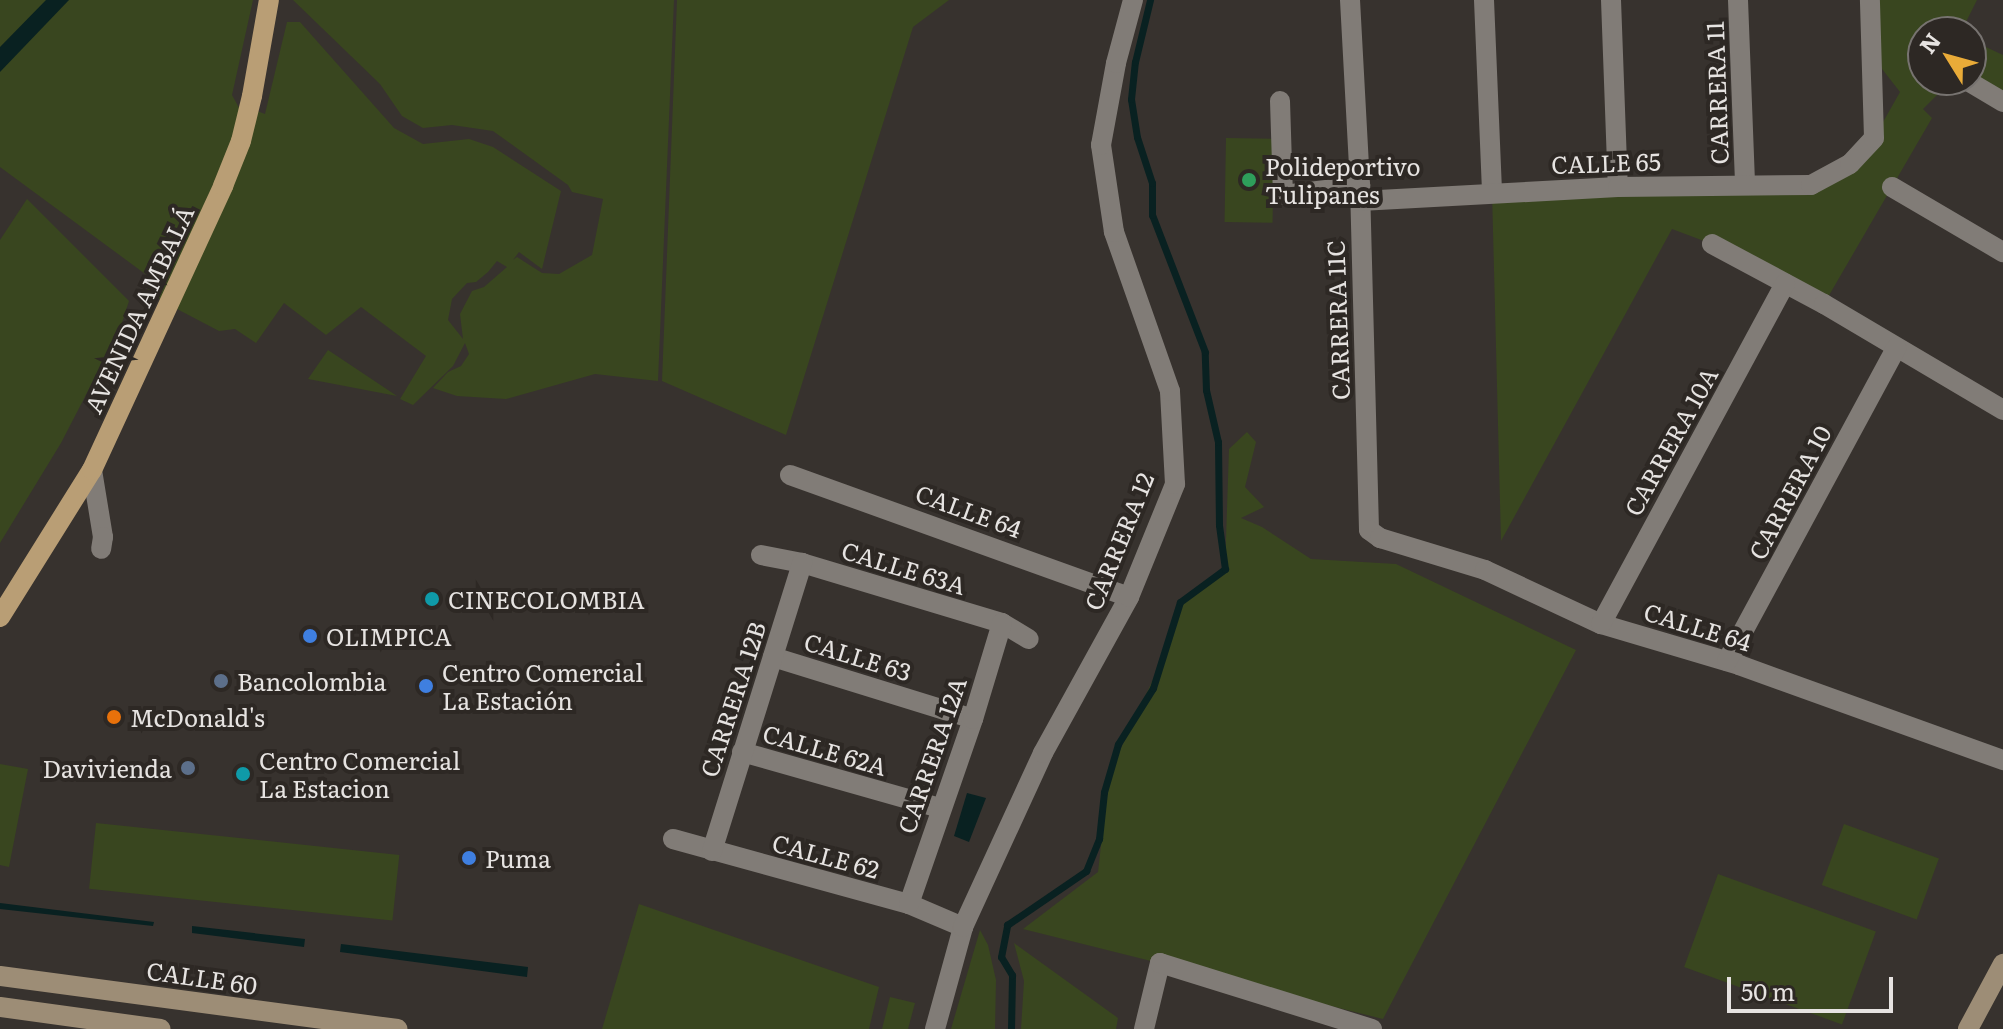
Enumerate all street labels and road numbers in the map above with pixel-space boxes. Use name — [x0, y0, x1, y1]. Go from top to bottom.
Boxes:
street label: CARRERA 11 — [1699, 21, 1733, 165]
street label: CALLE 65 — [1551, 146, 1661, 178]
street label: AVENIDA AMBALÁ — [77, 201, 199, 417]
street label: CARRERA 11C — [1320, 239, 1354, 401]
street label: CARRERA 10A — [1617, 362, 1723, 520]
street label: CARRERA 10 — [1742, 420, 1836, 564]
street label: CARRERA 12 — [1077, 468, 1159, 614]
street label: CALLE 64 — [912, 478, 1026, 542]
street label: CALLE 63A — [839, 534, 969, 600]
street label: CALLE 64 — [1641, 596, 1755, 656]
street label: CARRERA 12B — [693, 618, 771, 780]
street label: CALLE 63 — [801, 626, 915, 686]
street label: CARRERA 12A — [891, 673, 971, 837]
street label: CALLE 62A — [760, 718, 890, 780]
street label: CALLE 62 — [769, 827, 883, 883]
street label: CALLE 60 — [145, 955, 259, 999]

